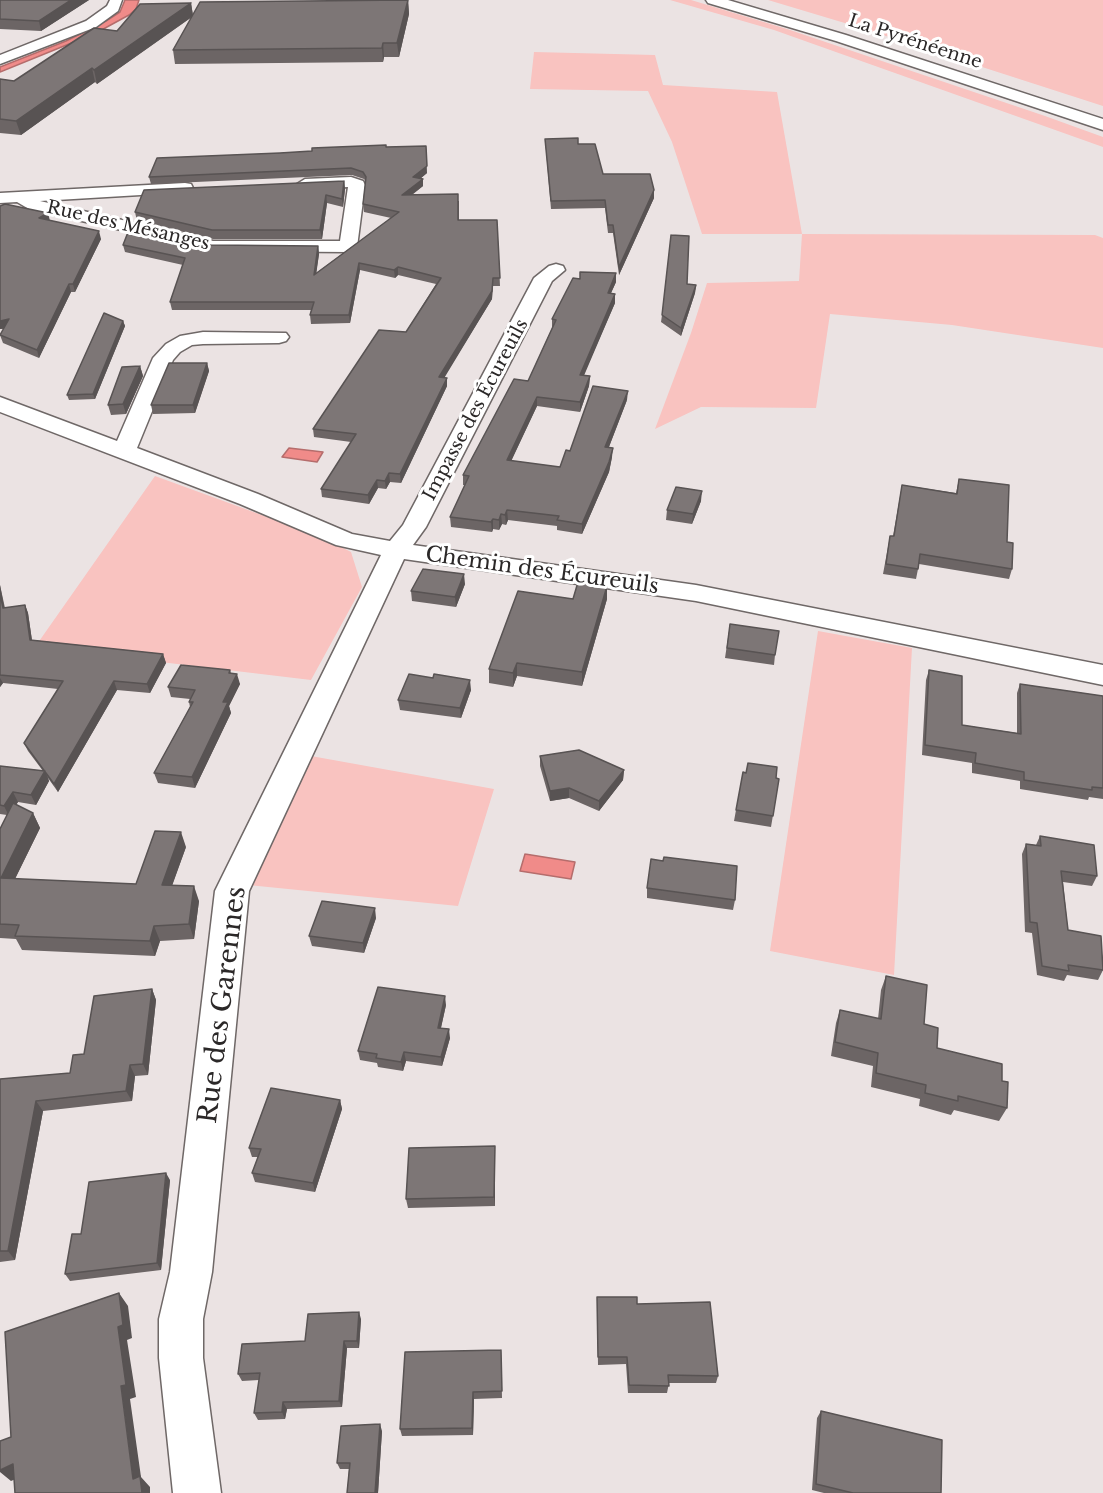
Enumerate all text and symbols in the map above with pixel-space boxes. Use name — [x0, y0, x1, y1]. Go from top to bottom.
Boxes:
street label: La Pyrénéenne — [846, 10, 984, 74]
street label: Rue des Mésanges — [44, 197, 212, 255]
street label: Impasse des Écureuils — [419, 316, 533, 504]
street label: Chemin des Écureuils — [424, 542, 660, 600]
street label: Rue des Garennes — [193, 885, 253, 1125]

